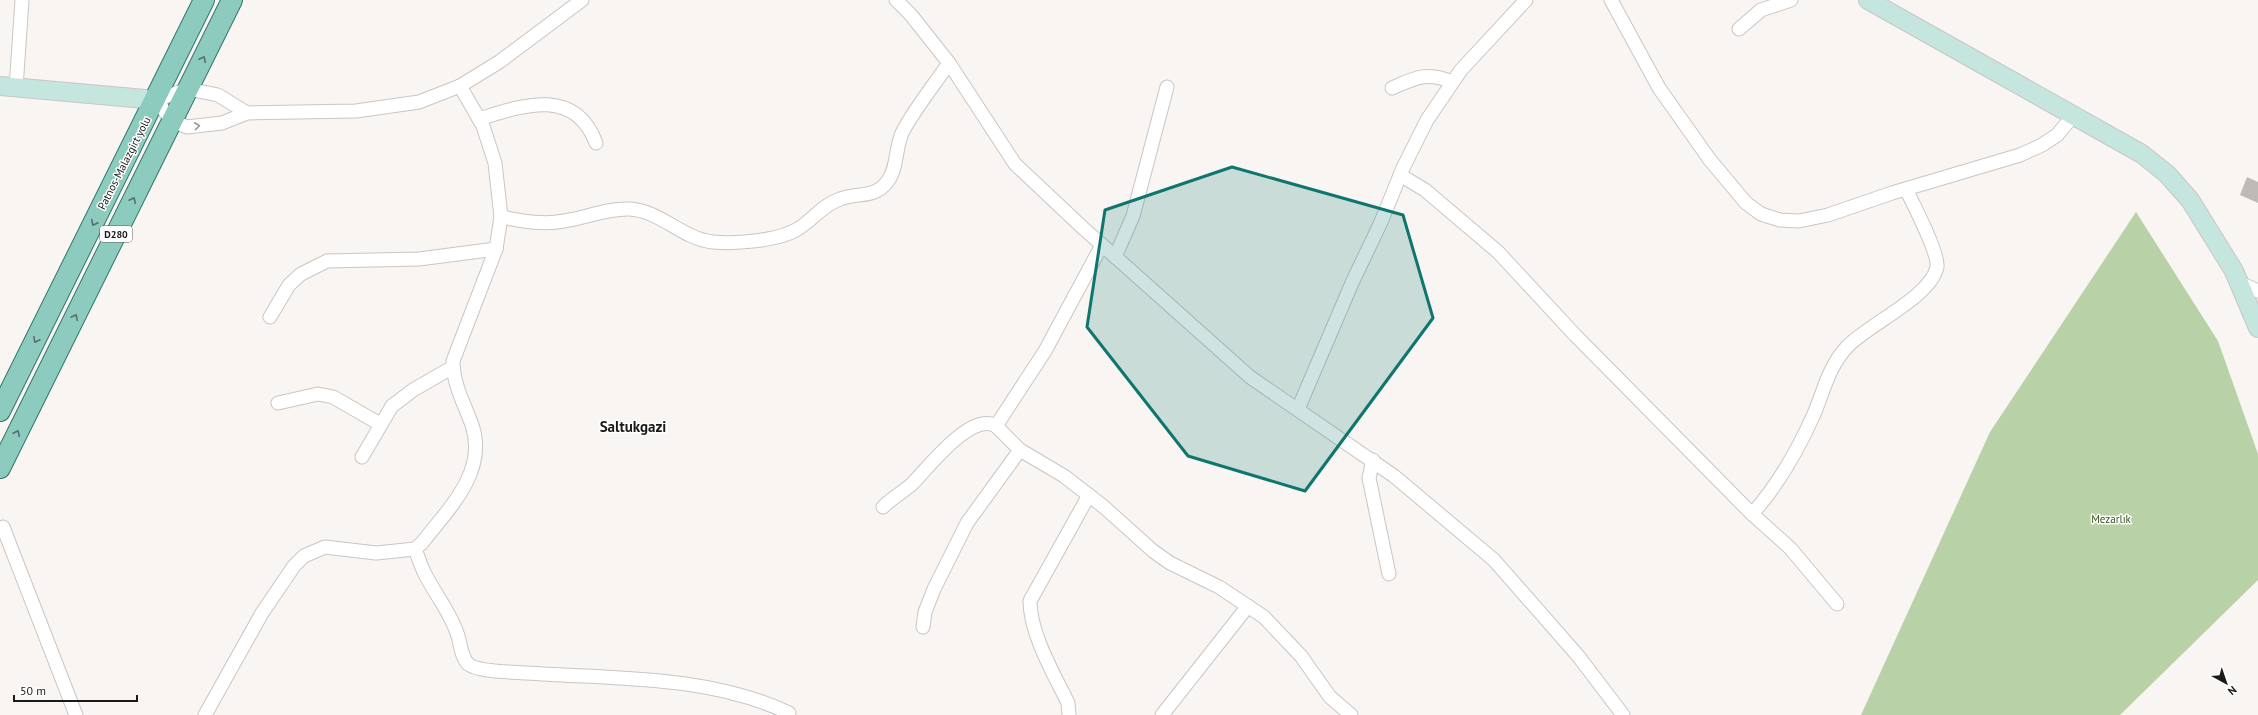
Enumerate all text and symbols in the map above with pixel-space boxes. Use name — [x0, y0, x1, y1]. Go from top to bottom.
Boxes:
one-way arrow — [198, 55, 206, 63]
street label: Patnos-Malazgirt yolu — [94, 114, 154, 212]
one-way arrow — [194, 121, 200, 130]
one-way arrow — [128, 197, 136, 204]
one-way arrow — [91, 219, 99, 227]
road number: D280 — [100, 226, 132, 242]
one-way arrow — [70, 313, 78, 321]
one-way arrow — [33, 335, 41, 343]
district label: Saltukgazi — [600, 417, 666, 436]
one-way arrow — [12, 430, 20, 437]
park label: Mezarlık — [2091, 512, 2132, 526]
north arrow — [2206, 663, 2246, 703]
scale bar — [14, 677, 137, 703]
text: 50 m — [20, 683, 46, 698]
text: N — [2225, 683, 2240, 698]

